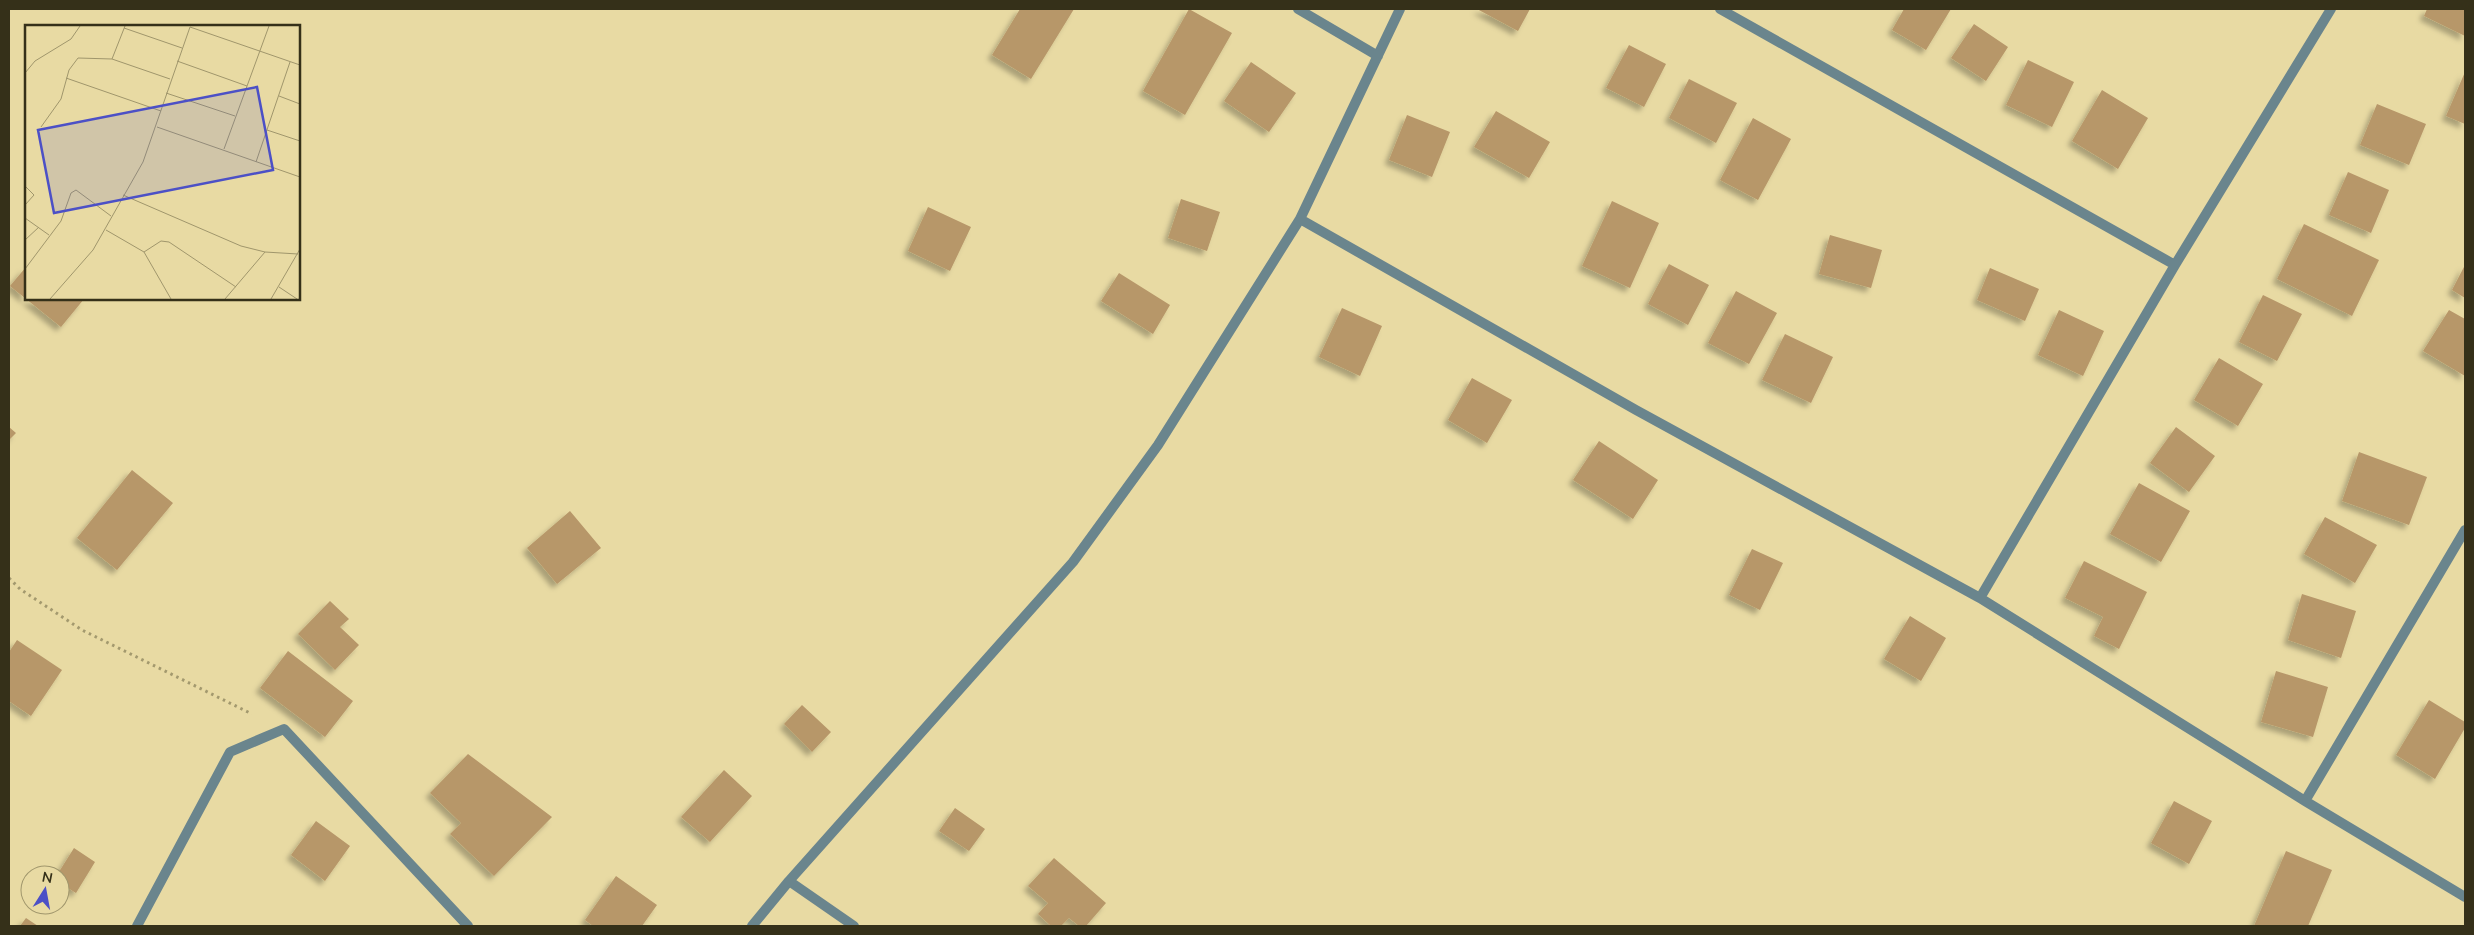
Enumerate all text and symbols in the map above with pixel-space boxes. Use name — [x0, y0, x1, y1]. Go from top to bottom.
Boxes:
inset map — [25, 25, 300, 300]
north arrow — [20, 865, 70, 915]
text: N — [41, 867, 54, 887]

